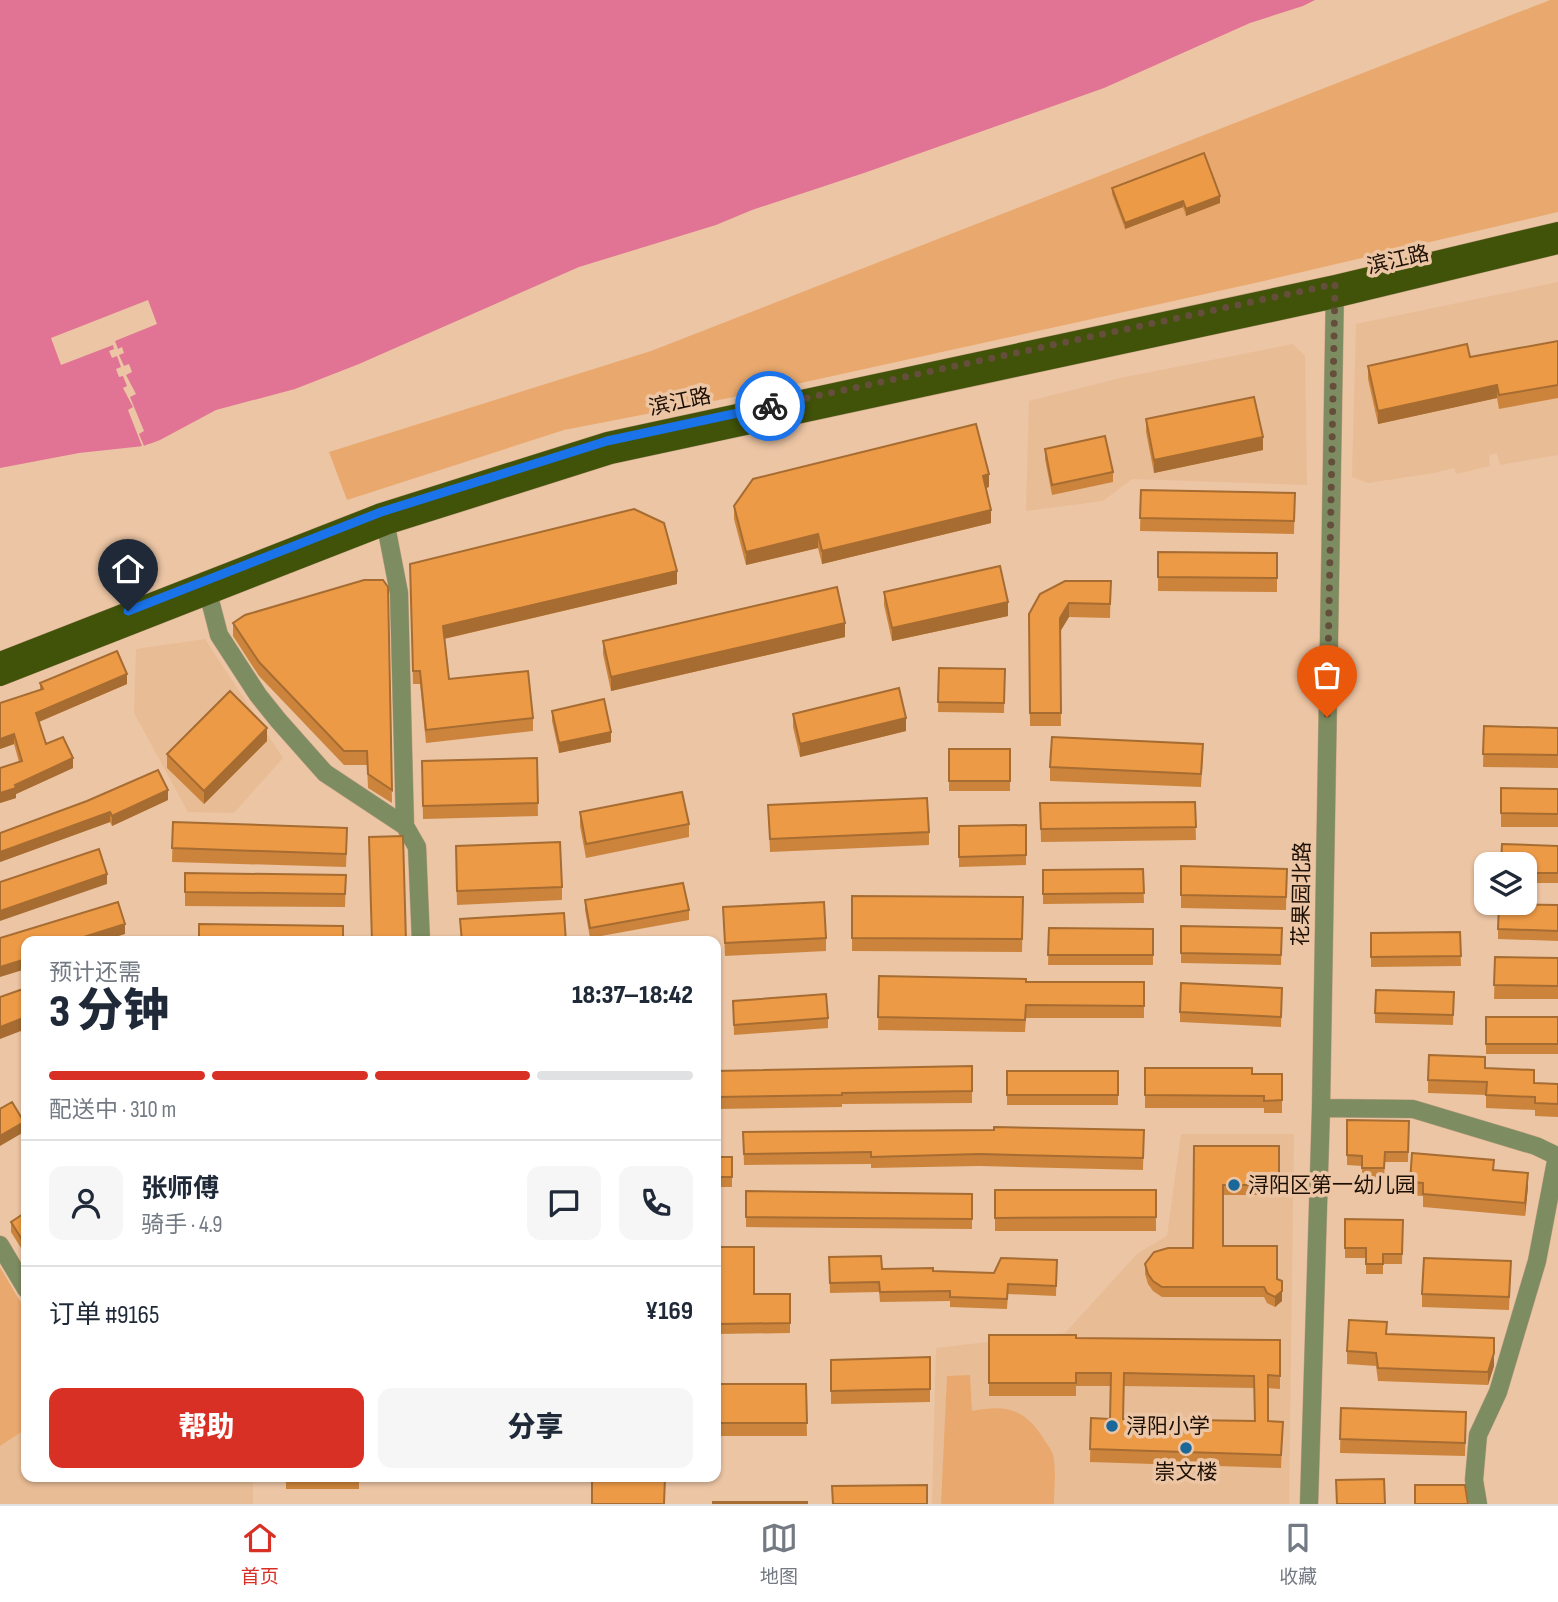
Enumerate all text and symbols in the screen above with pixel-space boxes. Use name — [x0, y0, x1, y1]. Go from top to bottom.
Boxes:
street label: 滨江路 — [1364, 241, 1432, 279]
courier — [735, 371, 805, 441]
street label: 滨江路 — [647, 383, 713, 421]
icon: bike — [751, 387, 789, 425]
pin — [98, 539, 158, 611]
icon: home — [109, 550, 147, 588]
pin — [1297, 645, 1357, 717]
icon: bag — [1308, 656, 1346, 694]
street label: 花果园北路 — [1289, 841, 1315, 947]
map controls — [1474, 852, 1537, 915]
button: layers — [1474, 852, 1537, 915]
text: 预计还需 — [49, 959, 141, 987]
text: 18:37–18:42 — [572, 980, 693, 1011]
text: 3 分钟 — [49, 985, 169, 1040]
text: 配送中 · 310 m — [49, 1096, 176, 1124]
button: person — [49, 1166, 123, 1240]
button: chat — [527, 1166, 601, 1240]
button: phone — [619, 1166, 693, 1240]
place label: 浔阳区第一幼儿园 — [1248, 1173, 1416, 1198]
text: 张师傅 — [141, 1174, 219, 1205]
marker: 浔阳区第一幼儿园 — [1226, 1177, 1242, 1193]
text: 骑手 · 4.9 — [141, 1211, 223, 1239]
text: ¥169 — [645, 1296, 693, 1327]
text: 订单 #9165 — [49, 1300, 159, 1331]
button: 帮助 — [49, 1388, 364, 1468]
button: 分享 — [378, 1388, 693, 1468]
place label: 浔阳小学 — [1126, 1414, 1210, 1439]
marker: 浔阳小学 — [1104, 1418, 1120, 1434]
marker: 崇文楼 — [1178, 1440, 1194, 1456]
place label: 崇文楼 — [1155, 1460, 1218, 1485]
tab: 首页 — [241, 1519, 279, 1589]
tab: 地图 — [760, 1519, 798, 1589]
tab: 收藏 — [1279, 1519, 1317, 1589]

